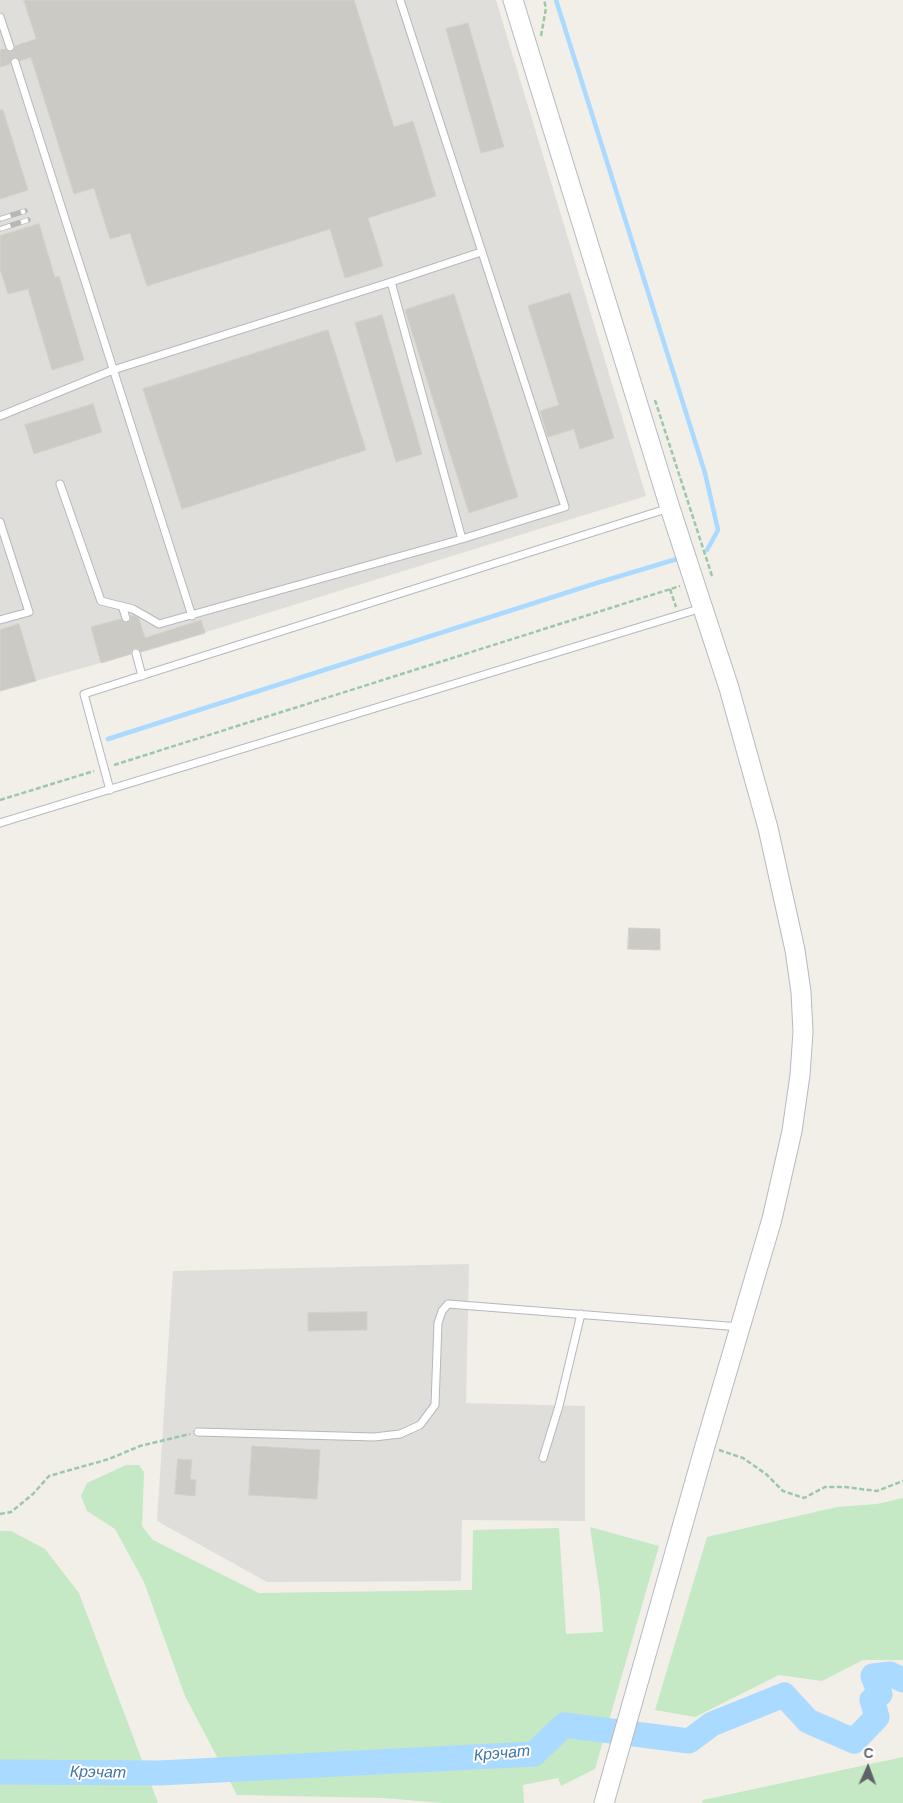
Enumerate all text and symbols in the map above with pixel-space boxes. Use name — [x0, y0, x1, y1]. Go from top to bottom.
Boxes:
water label: Крэчат — [473, 1742, 531, 1766]
north arrow — [843, 1743, 893, 1793]
text: С — [863, 1744, 874, 1762]
water label: Крэчат — [70, 1763, 126, 1783]

